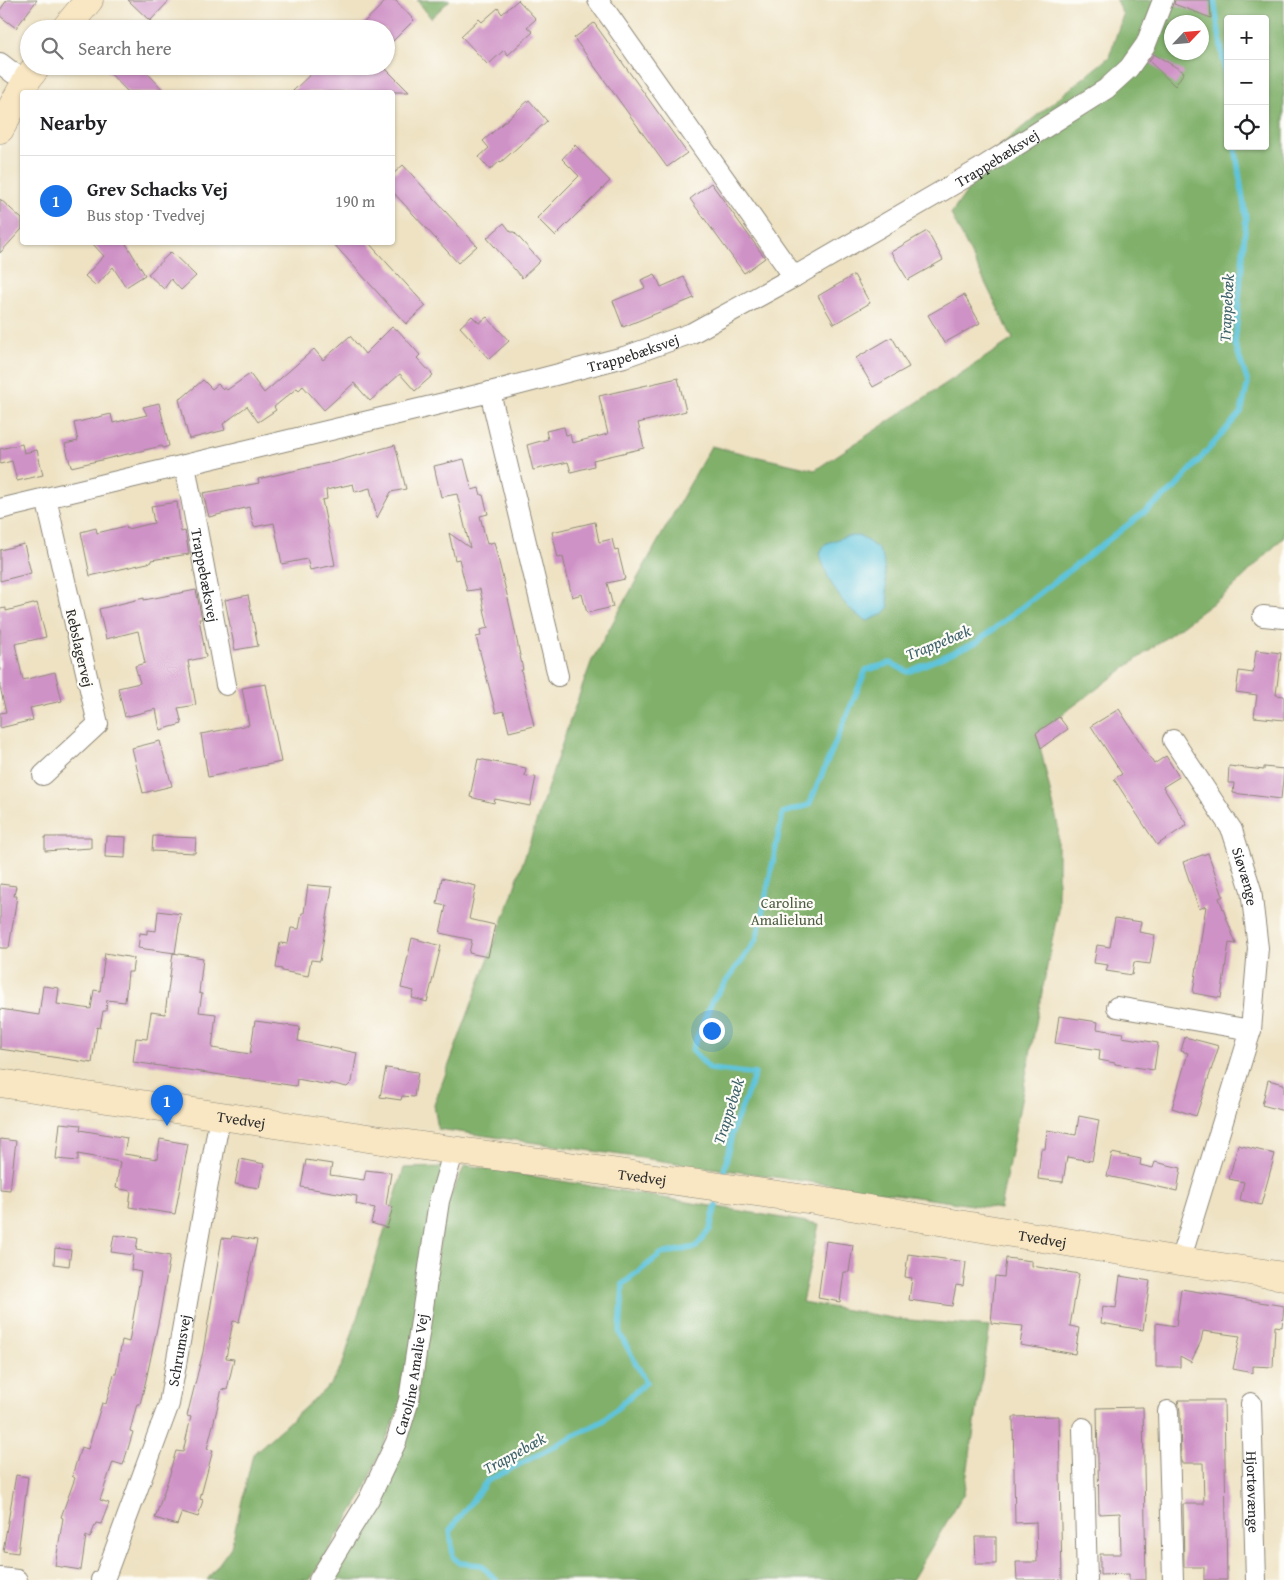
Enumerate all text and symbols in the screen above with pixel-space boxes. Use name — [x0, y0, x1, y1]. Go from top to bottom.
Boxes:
north arrow — [1164, 15, 1209, 60]
map controls — [1224, 15, 1269, 150]
button: + — [1224, 15, 1269, 60]
search box — [20, 20, 395, 75]
icon: search — [38, 34, 66, 62]
text: Search here — [78, 34, 172, 62]
button: − — [1224, 60, 1269, 105]
button: locate — [1224, 105, 1269, 150]
text: Nearby — [40, 107, 107, 138]
street label: Trappebæksvej — [951, 124, 1043, 192]
text: Grev Schacks Vej — [87, 175, 228, 203]
text: 1 — [52, 189, 60, 213]
text: 190 m — [335, 189, 375, 213]
text: Bus stop · Tvedvej — [87, 203, 205, 227]
water label: Trappebæk — [1212, 273, 1240, 343]
street label: Trappebæksvej — [585, 328, 681, 377]
street label: Trappebæksvej — [186, 527, 225, 624]
street label: Rebslagervej — [61, 607, 99, 689]
water label: Trappebæk — [902, 618, 975, 666]
street label: Siøvænge — [1228, 844, 1263, 907]
park label: Caroline Amalielund — [751, 892, 823, 930]
your location — [699, 1018, 725, 1044]
water label: Trappebæk — [706, 1074, 750, 1147]
pin: 1 — [151, 1085, 183, 1126]
street label: Tvedvej — [216, 1105, 267, 1133]
street label: Tvedvej — [617, 1163, 668, 1190]
street label: Tvedvej — [1017, 1224, 1068, 1252]
street label: Caroline Amalie Vej — [388, 1312, 432, 1437]
street label: Schrumsvej — [162, 1313, 195, 1388]
water label: Trappebæk — [478, 1426, 550, 1480]
street label: Hjortøvænge — [1242, 1451, 1265, 1533]

